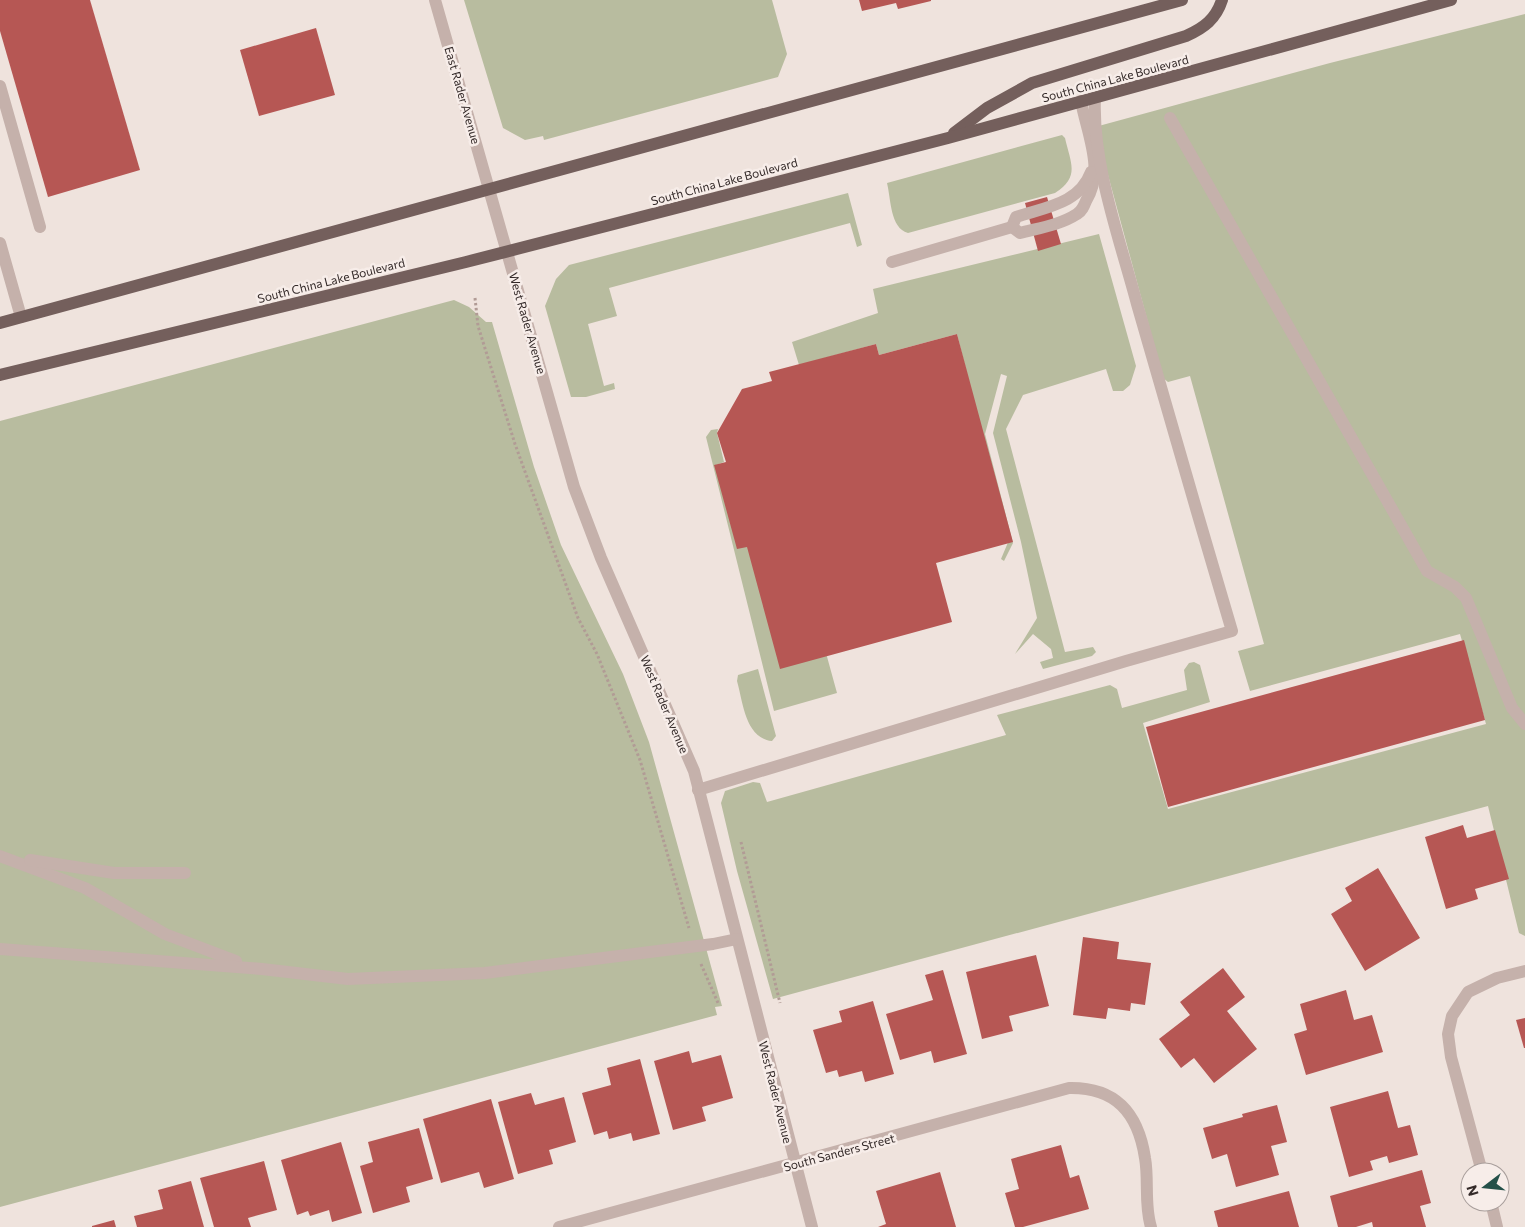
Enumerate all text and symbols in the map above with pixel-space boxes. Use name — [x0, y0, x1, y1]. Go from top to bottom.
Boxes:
street label: East Rader Avenue — [442, 45, 484, 145]
street label: South China Lake Boulevard — [1040, 52, 1190, 104]
street label: South China Lake Boulevard — [649, 155, 799, 207]
street label: South China Lake Boulevard — [256, 255, 406, 305]
street label: West Rader Avenue — [507, 271, 549, 375]
street label: West Rader Avenue — [638, 653, 692, 755]
street label: West Rader Avenue — [757, 1039, 795, 1145]
street label: South Sanders Street — [782, 1130, 896, 1174]
north arrow — [1460, 1162, 1510, 1212]
text: N — [1462, 1183, 1482, 1198]

